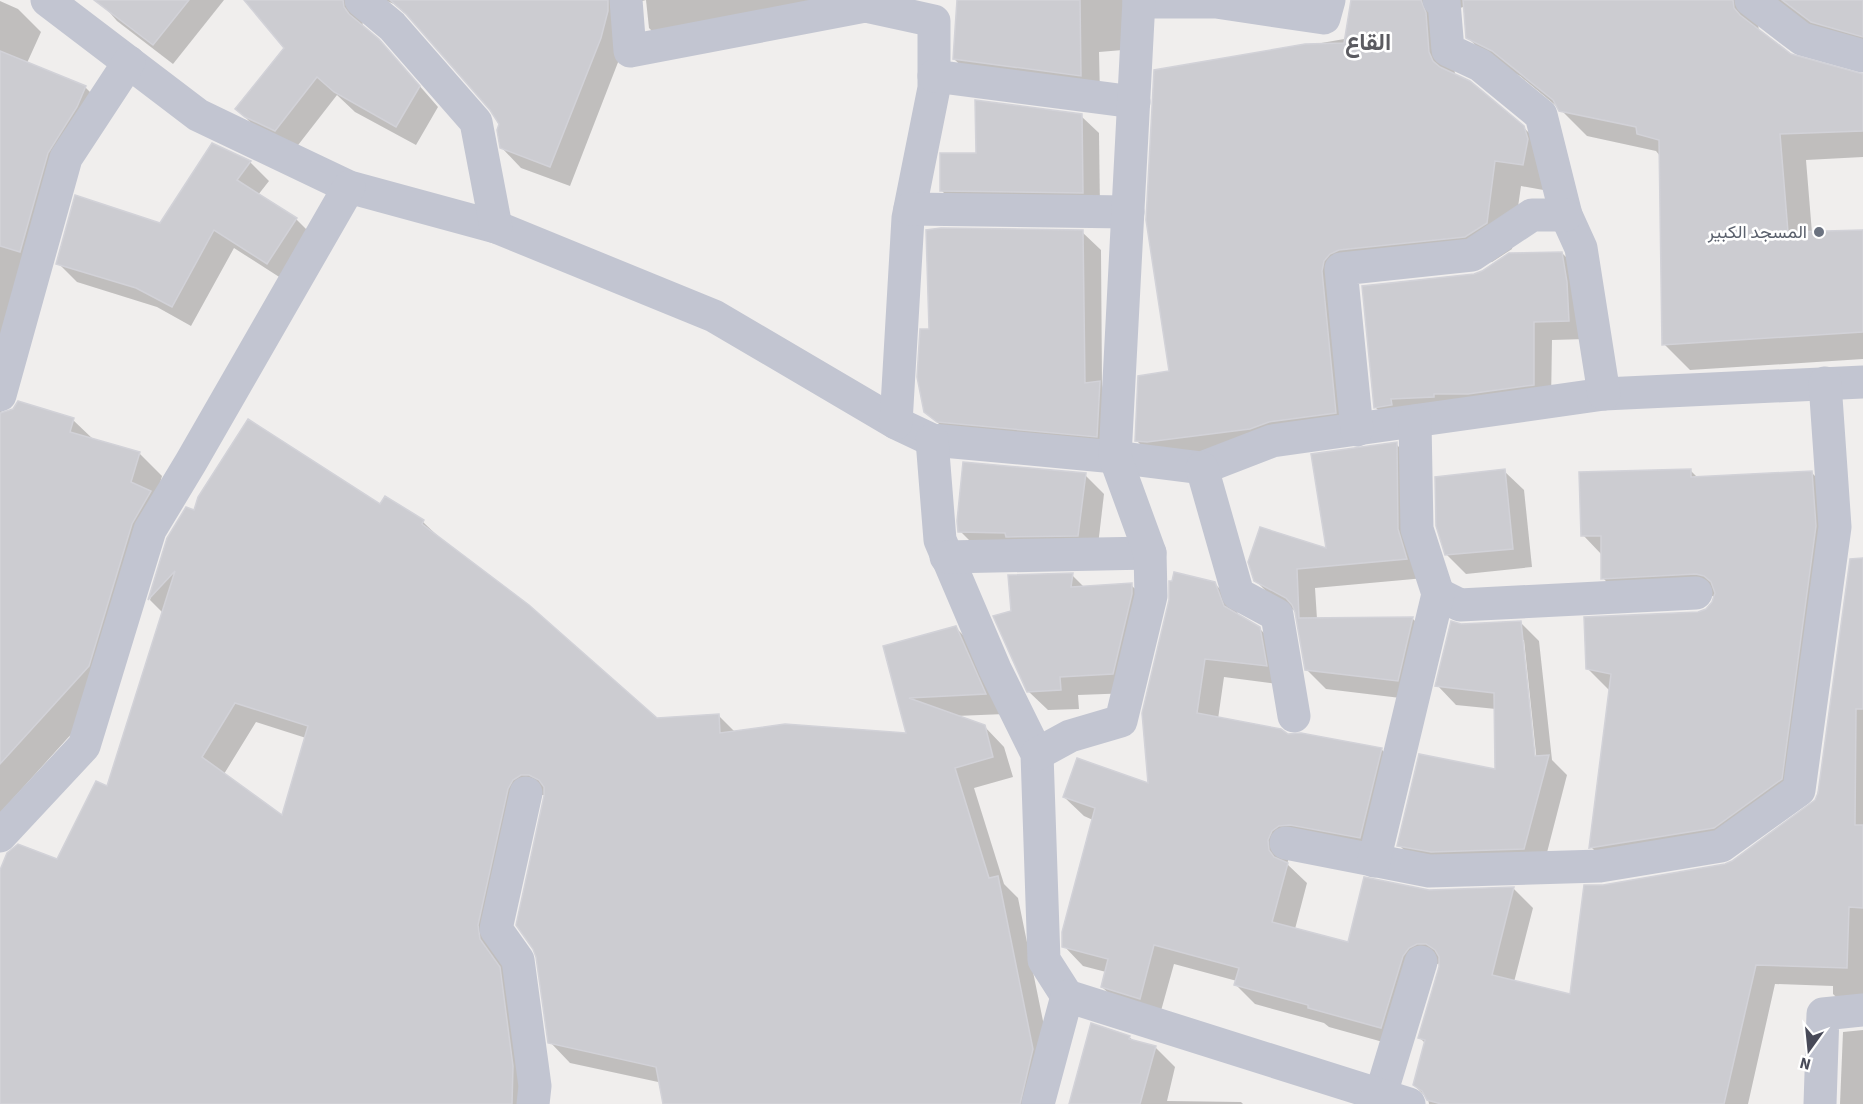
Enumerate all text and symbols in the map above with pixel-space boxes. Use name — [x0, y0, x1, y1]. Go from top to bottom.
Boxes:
district label: القاع — [1345, 25, 1391, 60]
place label: المسجد الكبير — [1707, 220, 1807, 245]
marker: المسجد الكبير — [1812, 225, 1826, 239]
north arrow — [1779, 1020, 1839, 1080]
text: N — [1797, 1052, 1813, 1076]

